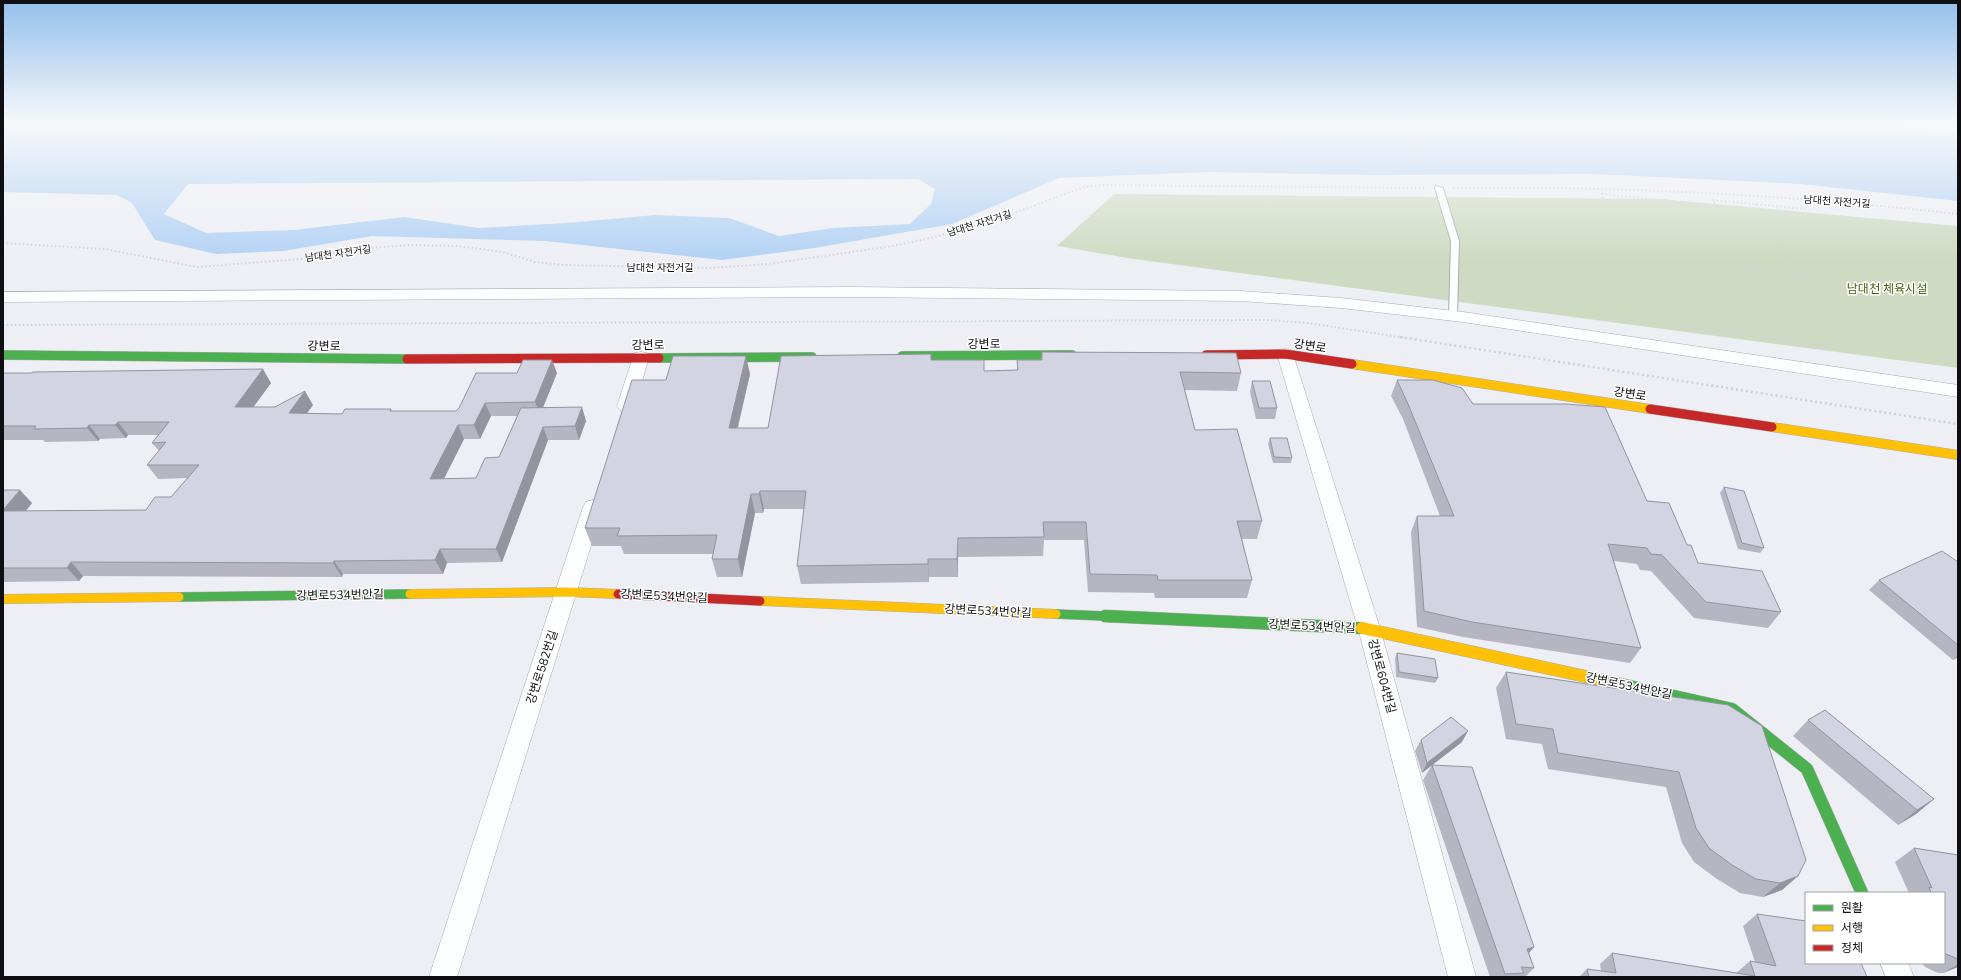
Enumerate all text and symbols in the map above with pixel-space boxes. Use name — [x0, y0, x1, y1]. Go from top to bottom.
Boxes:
street label: 남대천 자전거길 — [1803, 193, 1871, 211]
street label: 남대천 자전거길 — [945, 207, 1013, 240]
street label: 남대천 자전거길 — [304, 242, 372, 266]
street label: 남대천 자전거길 — [627, 261, 693, 275]
park label: 남대천 체육시설 — [1847, 281, 1927, 297]
street label: 강변로 — [967, 336, 1001, 352]
street label: 강변로 — [1292, 336, 1328, 356]
street label: 강변로 — [631, 337, 665, 353]
street label: 강변로 — [307, 338, 341, 354]
street label: 강변로 — [1612, 384, 1648, 404]
street label: 강변로534번안길 — [296, 586, 384, 604]
street label: 강변로534번안길 — [620, 586, 708, 606]
street label: 강변로534번안길 — [944, 601, 1032, 621]
street label: 강변로534번안길 — [1268, 616, 1356, 636]
street label: 강변로582번길 — [523, 628, 561, 706]
street label: 강변로604번길 — [1364, 637, 1400, 715]
street label: 강변로534번안길 — [1584, 669, 1674, 703]
legend — [1805, 892, 1945, 964]
text: 원활 — [1841, 900, 1863, 916]
text: 서행 — [1841, 920, 1863, 936]
text: 정체 — [1841, 940, 1863, 956]

